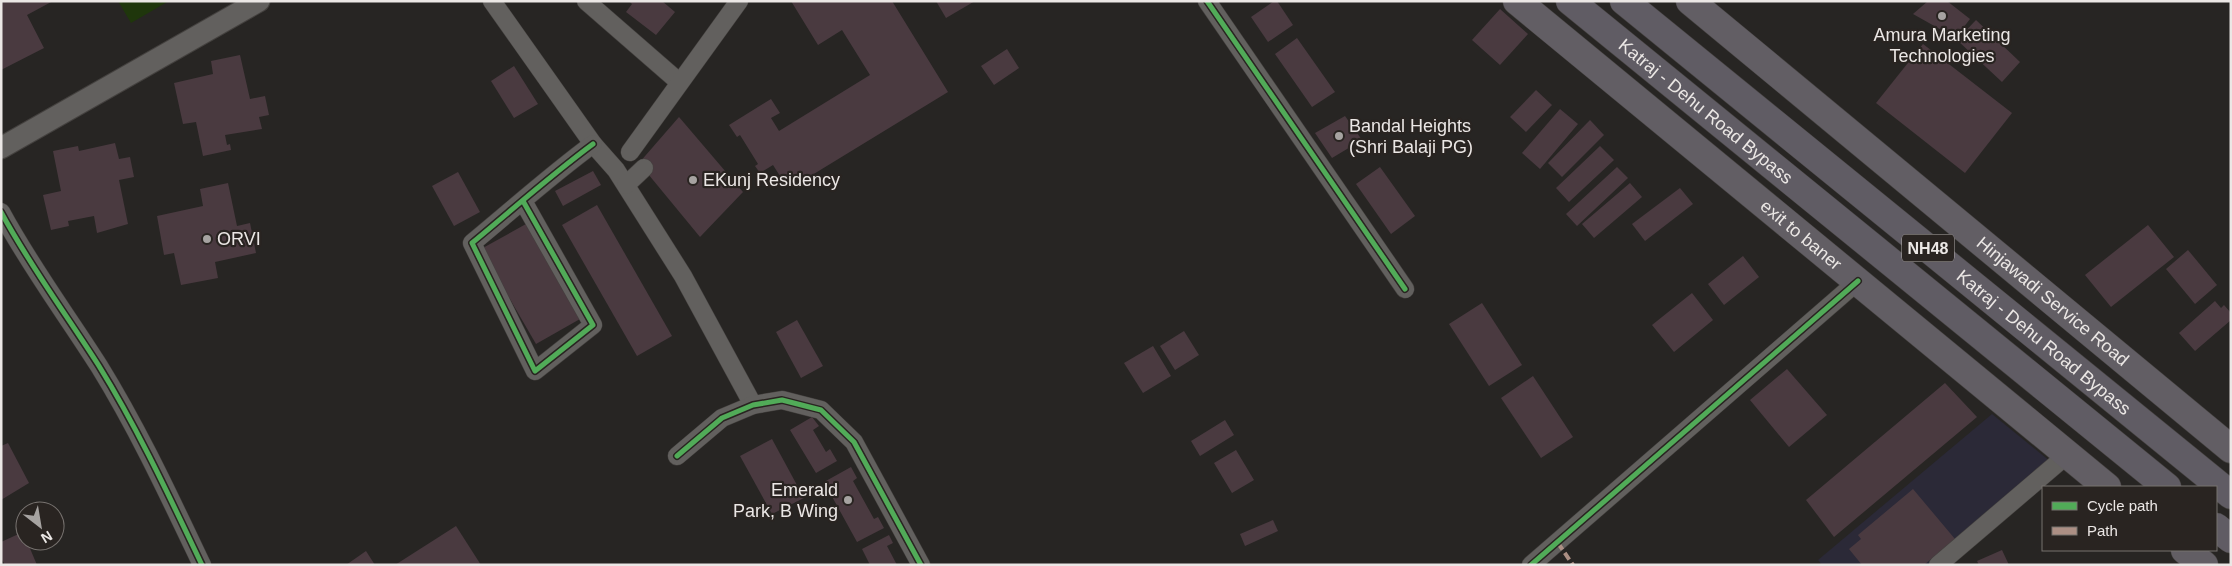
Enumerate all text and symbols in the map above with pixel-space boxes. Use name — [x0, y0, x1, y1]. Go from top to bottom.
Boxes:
marker: Amura Marketing Technologies — [1936, 10, 1948, 22]
place label: Amura Marketing Technologies — [1873, 25, 2011, 66]
street label: Katraj - Dehu Road Bypass — [1615, 35, 1797, 188]
place label: Bandal Heights (Shri Balaji PG) — [1349, 116, 1473, 157]
marker: Bandal Heights (Shri Balaji PG) — [1333, 130, 1345, 142]
place label: EKunj Residency — [703, 170, 840, 190]
marker: EKunj Residency — [687, 174, 699, 186]
street label: exit to baner — [1756, 196, 1846, 274]
place label: ORVI — [217, 229, 261, 249]
marker: ORVI — [201, 233, 213, 245]
street label: Hinjawadi Service Road — [1973, 233, 2133, 370]
road number: NH48 — [1902, 234, 1954, 262]
street label: Katraj - Dehu Road Bypass — [1953, 266, 2135, 419]
place label: Emerald Park, B Wing — [733, 480, 838, 521]
legend — [2042, 486, 2217, 551]
marker: Emerald Park, B Wing — [842, 494, 854, 506]
text: Cycle path — [2087, 497, 2158, 514]
north arrow — [15, 501, 65, 551]
text: Path — [2087, 522, 2118, 539]
text: N — [38, 528, 55, 547]

